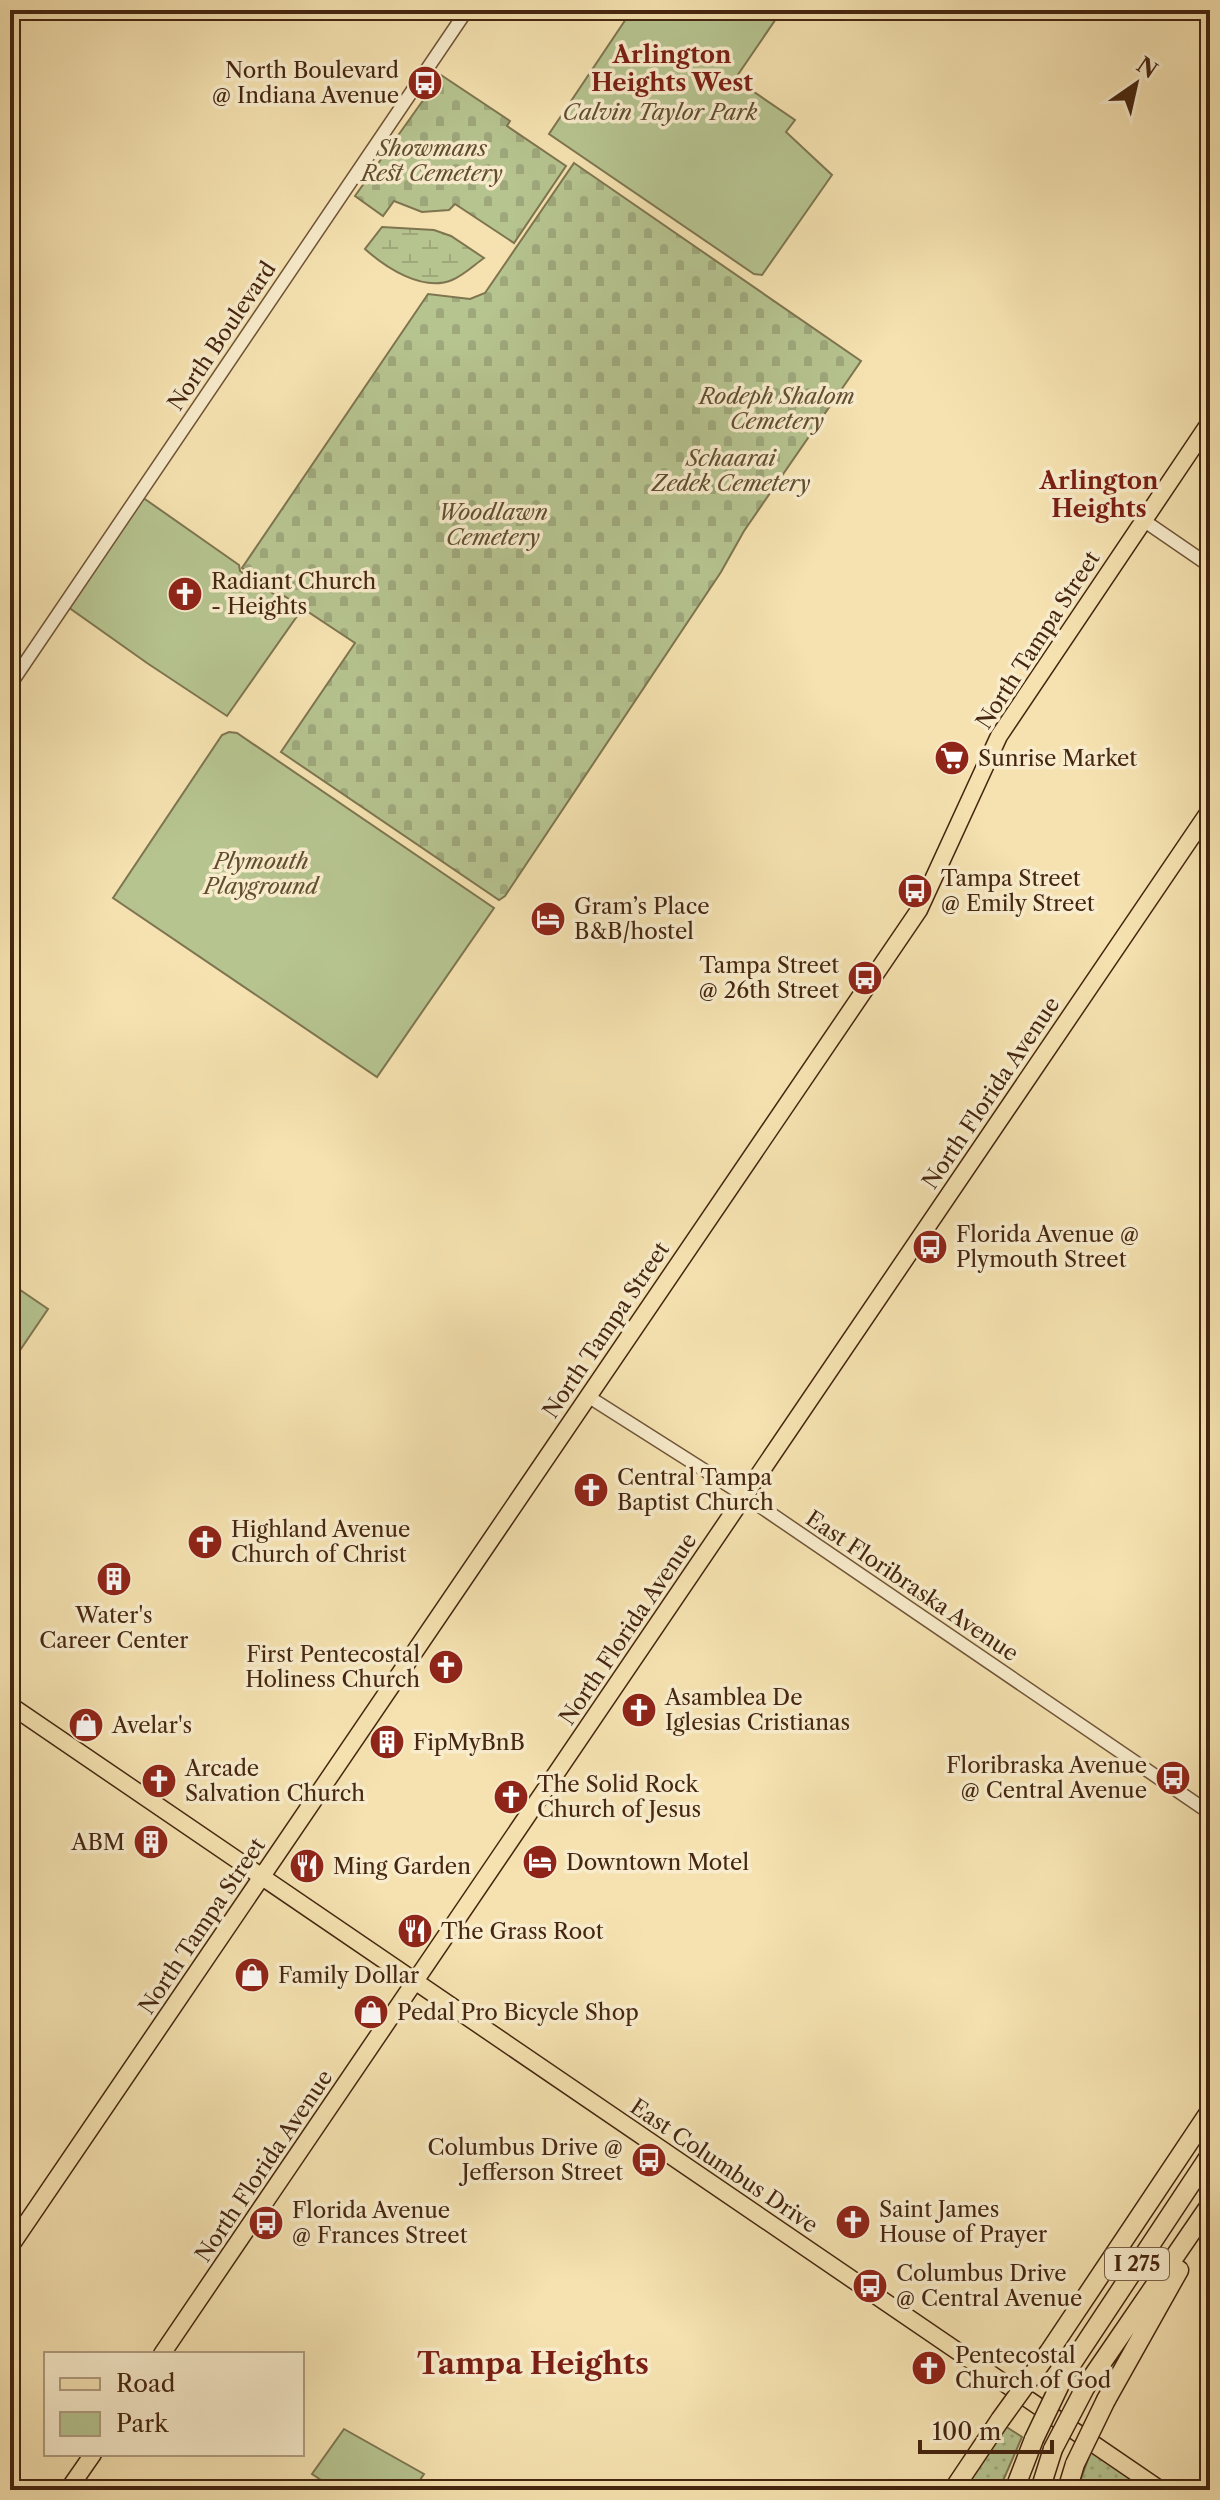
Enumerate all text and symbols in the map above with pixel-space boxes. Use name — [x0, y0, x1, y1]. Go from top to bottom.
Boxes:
district label: Arlington Heights West — [591, 40, 753, 97]
north arrow — [1096, 44, 1176, 124]
text: N — [1131, 51, 1162, 84]
place label: North Boulevard @ Indiana Avenue — [212, 57, 399, 109]
bus stop icon: North Boulevard @ Indiana Avenue — [406, 64, 444, 102]
park label: Calvin Taylor Park — [563, 99, 758, 126]
park label: Showmans Rest Cemetery — [359, 135, 503, 187]
street label: North Boulevard — [162, 256, 282, 416]
park label: Rodeph Shalom Cemetery — [697, 383, 855, 435]
park label: Schaarai Zedek Cemetery — [650, 445, 811, 497]
district label: Arlington Heights — [1039, 466, 1159, 523]
park label: Woodlawn Cemetery — [438, 499, 548, 551]
street label: North Tampa Street — [970, 546, 1106, 734]
place label: Radiant Church - Heights — [211, 568, 377, 620]
church icon: Radiant Church - Heights — [166, 575, 204, 613]
supermarket icon: Sunrise Market — [933, 739, 971, 777]
place label: Sunrise Market — [978, 745, 1137, 772]
park label: Plymouth Playground — [202, 848, 320, 900]
place label: Tampa Street @ Emily Street — [941, 865, 1095, 917]
bus stop icon: Tampa Street @ Emily Street — [896, 872, 934, 910]
place label: Gram’s Place B&B/hostel — [574, 893, 710, 945]
hotel icon: Gram’s Place B&B/hostel — [529, 900, 567, 938]
place label: Tampa Street @ 26th Street — [699, 952, 839, 1004]
bus stop icon: Tampa Street @ 26th Street — [846, 959, 884, 997]
street label: North Florida Avenue — [917, 992, 1065, 1194]
place label: Florida Avenue @ Plymouth Street — [956, 1221, 1139, 1273]
bus stop icon: Florida Avenue @ Plymouth Street — [911, 1228, 949, 1266]
street label: North Tampa Street — [537, 1237, 675, 1423]
place label: Central Tampa Baptist Church — [617, 1464, 774, 1516]
church icon: Central Tampa Baptist Church — [572, 1471, 610, 1509]
street label: East Floribraska Avenue — [801, 1505, 1023, 1667]
place label: Highland Avenue Church of Christ — [231, 1516, 410, 1568]
church icon: Highland Avenue Church of Christ — [186, 1523, 224, 1561]
street label: North Florida Avenue — [554, 1528, 702, 1730]
building icon: Water's Career Center — [95, 1560, 133, 1598]
place label: Water's Career Center — [39, 1602, 189, 1654]
place label: First Pentecostal Holiness Church — [245, 1641, 420, 1693]
church icon: First Pentecostal Holiness Church — [427, 1648, 465, 1686]
place label: Asamblea De Iglesias Cristianas — [664, 1684, 850, 1736]
church icon: Asamblea De Iglesias Cristianas — [620, 1691, 658, 1729]
shop icon: Avelar's — [67, 1706, 105, 1744]
place label: Avelar's — [111, 1712, 192, 1739]
building icon: FipMyBnB — [368, 1723, 406, 1761]
place label: FipMyBnB — [413, 1729, 525, 1756]
place label: Floribraska Avenue @ Central Avenue — [946, 1752, 1147, 1804]
place label: Arcade Salvation Church — [184, 1755, 365, 1807]
bus stop icon: Floribraska Avenue @ Central Avenue — [1154, 1759, 1192, 1797]
church icon: Arcade Salvation Church — [140, 1762, 178, 1800]
place label: The Solid Rock Church of Jesus — [537, 1771, 701, 1823]
church icon: The Solid Rock Church of Jesus — [492, 1778, 530, 1816]
building icon: ABM — [132, 1823, 170, 1861]
place label: ABM — [70, 1829, 125, 1856]
street label: North Tampa Street — [133, 1833, 271, 2019]
hotel icon: Downtown Motel — [521, 1843, 559, 1881]
restaurant icon: Ming Garden — [288, 1847, 326, 1885]
place label: Downtown Motel — [566, 1849, 749, 1876]
place label: Ming Garden — [333, 1853, 471, 1880]
restaurant icon: The Grass Root — [396, 1912, 434, 1950]
place label: The Grass Root — [441, 1918, 604, 1945]
shop icon: Family Dollar — [233, 1956, 271, 1994]
place label: Family Dollar — [278, 1962, 419, 1989]
shop icon: Pedal Pro Bicycle Shop — [352, 1993, 390, 2031]
place label: Pedal Pro Bicycle Shop — [397, 1999, 639, 2026]
street label: North Florida Avenue — [190, 2065, 338, 2267]
street label: East Columbus Drive — [625, 2093, 823, 2239]
place label: Columbus Drive @ Jefferson Street — [428, 2134, 623, 2186]
bus stop icon: Columbus Drive @ Jefferson Street — [630, 2141, 668, 2179]
place label: Saint James House of Prayer — [879, 2196, 1047, 2248]
place label: Florida Avenue @ Frances Street — [292, 2197, 468, 2249]
church icon: Saint James House of Prayer — [834, 2203, 872, 2241]
bus stop icon: Florida Avenue @ Frances Street — [247, 2204, 285, 2242]
road number: I 275 — [1105, 2248, 1169, 2280]
place label: Columbus Drive @ Central Avenue — [896, 2260, 1082, 2312]
bus stop icon: Columbus Drive @ Central Avenue — [851, 2267, 889, 2305]
place label: Pentecostal Church of God — [955, 2342, 1111, 2394]
district label: Tampa Heights — [417, 2345, 649, 2382]
church icon: Pentecostal Church of God — [910, 2349, 948, 2387]
legend — [44, 2352, 304, 2456]
text: Road — [116, 2369, 176, 2398]
scale bar — [920, 2404, 1052, 2454]
text: Park — [116, 2409, 169, 2438]
text: 100 m — [932, 2417, 1001, 2446]

